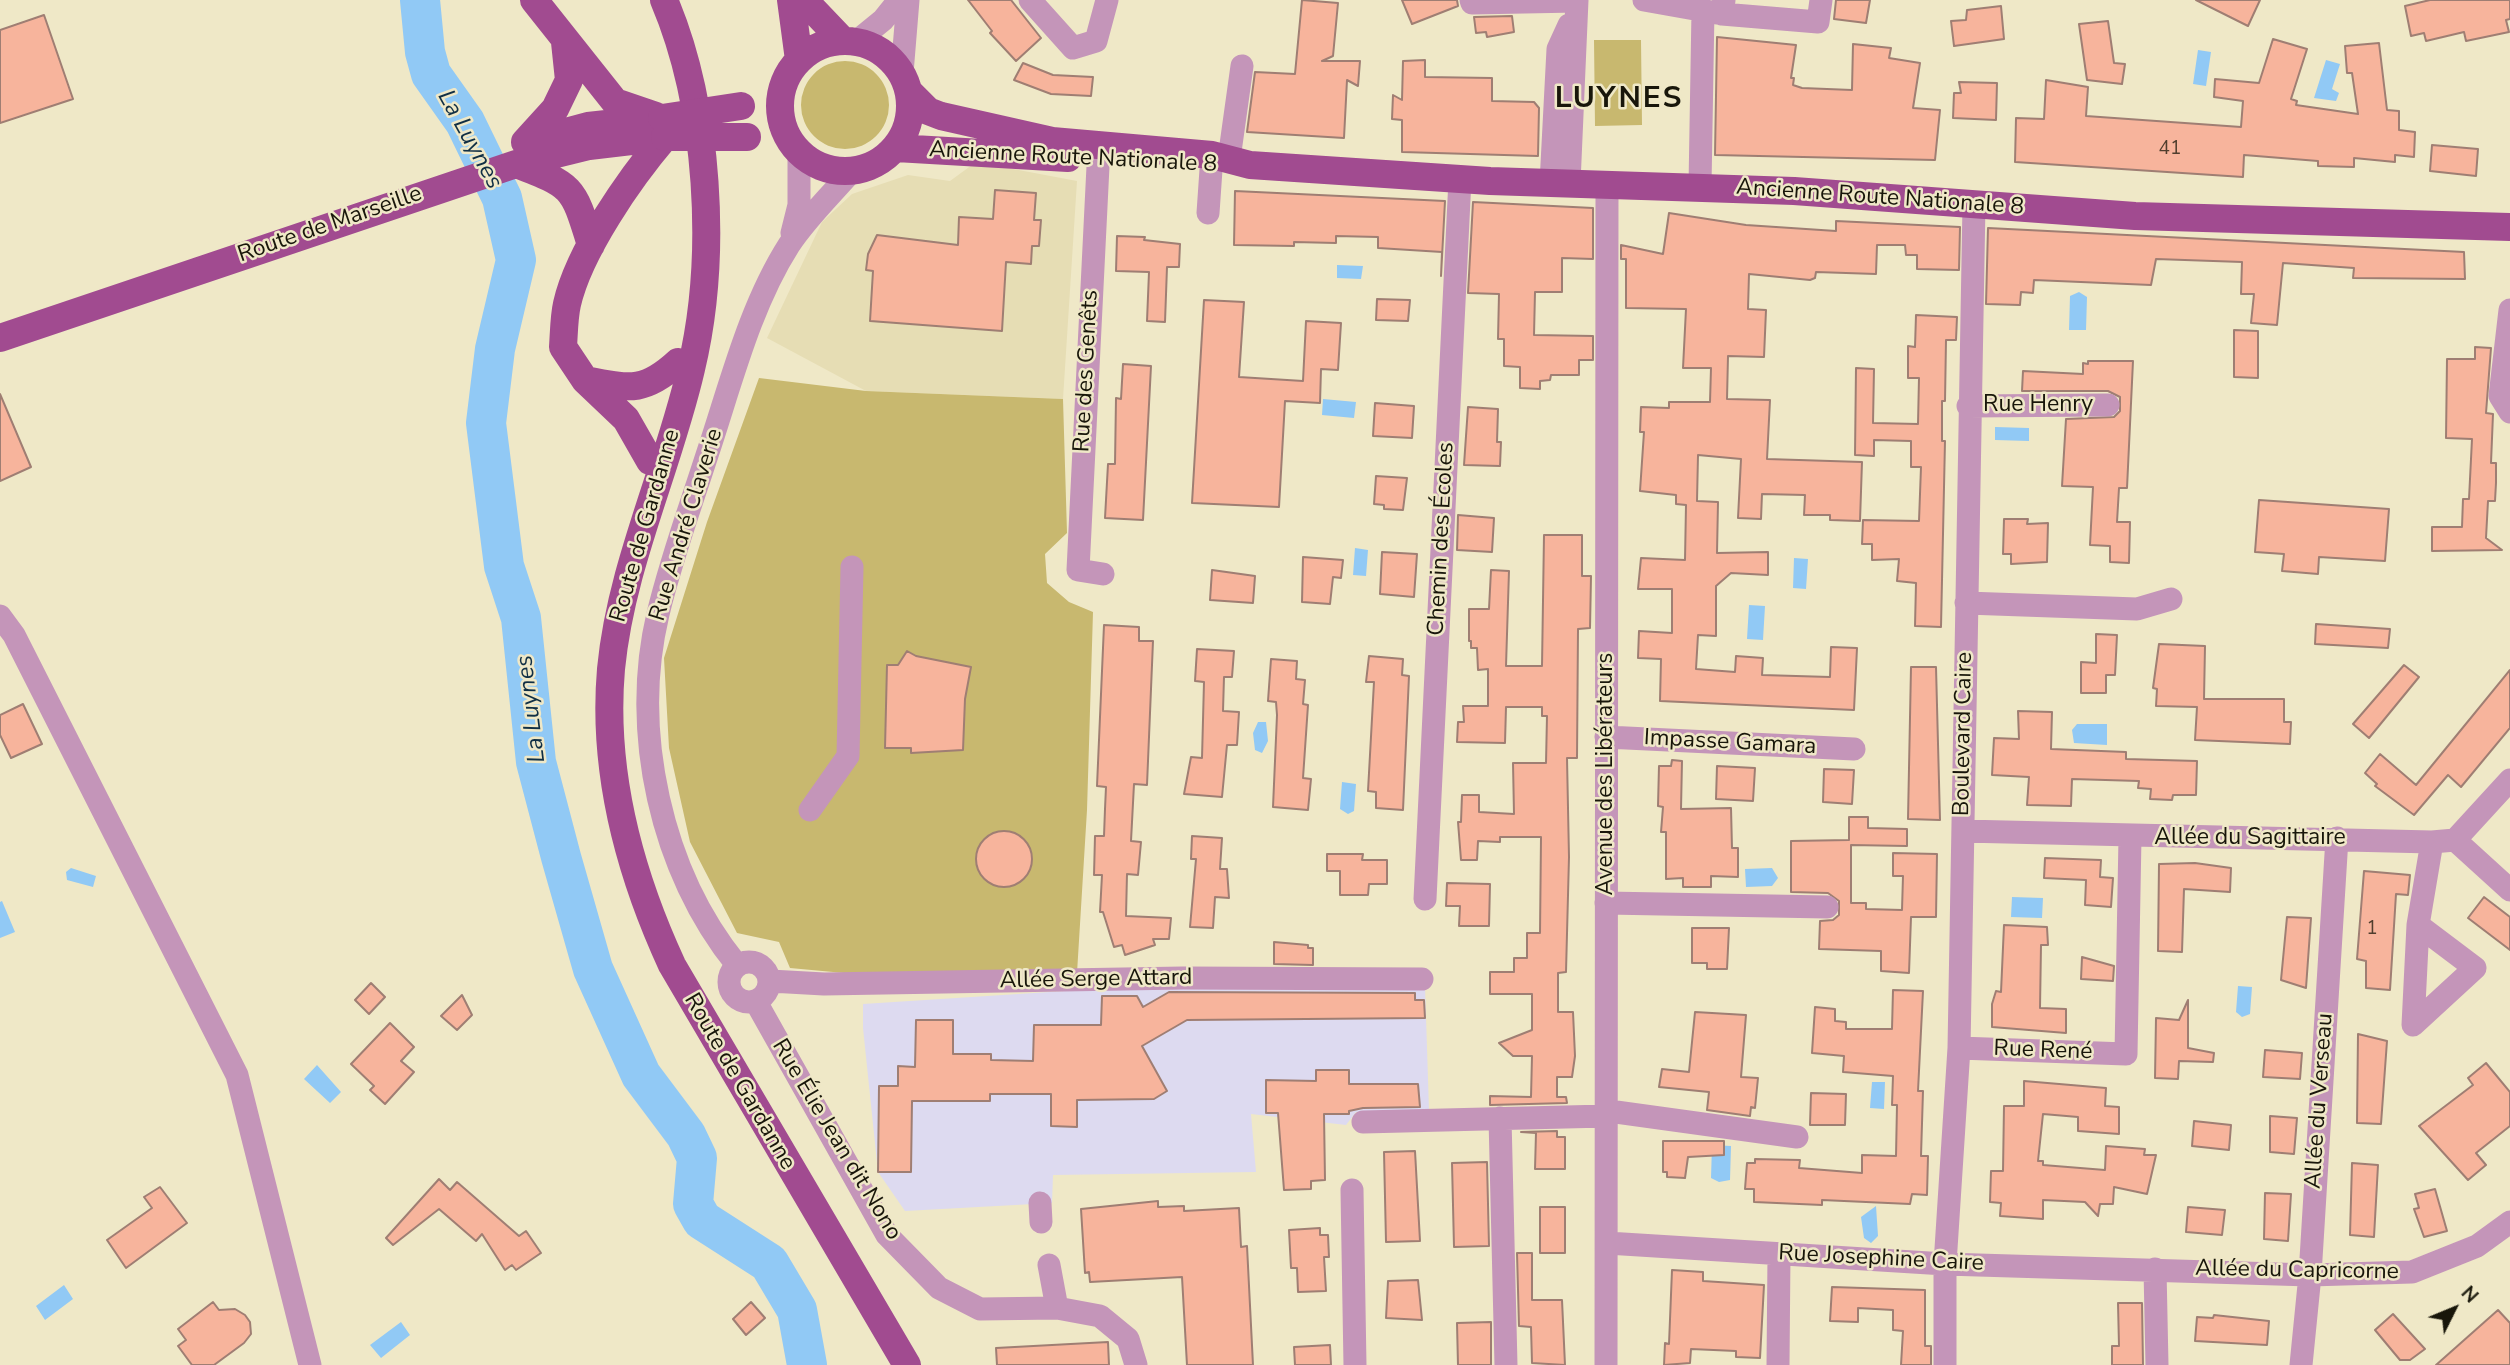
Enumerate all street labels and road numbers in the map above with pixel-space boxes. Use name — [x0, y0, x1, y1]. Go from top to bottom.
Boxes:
street label: Ancienne Route Nationale 8 — [928, 137, 1218, 179]
street label: Ancienne Route Nationale 8 — [1735, 174, 2025, 222]
street label: Route de Marseille — [234, 181, 426, 269]
street label: Rue des Genêts — [1069, 289, 1105, 453]
street label: Rue Henry — [1983, 391, 2093, 419]
street label: Rue André Claverie — [645, 425, 729, 625]
street label: Route de Gardanne — [605, 426, 687, 626]
street label: Chemin des Écoles — [1423, 441, 1461, 637]
street label: Boulevard Caire — [1949, 652, 1979, 816]
street label: Avenue des Libérateurs — [1592, 653, 1620, 895]
street label: Impasse Gamara — [1643, 725, 1817, 761]
street label: Allée du Sagittaire — [2154, 824, 2346, 852]
street label: Allée Serge Attard — [999, 965, 1193, 995]
street label: Route de Gardanne — [677, 989, 801, 1175]
street label: Allée du Verseau — [2300, 1012, 2340, 1190]
street label: Rue Élie Jean dit Nono — [765, 1035, 907, 1245]
street label: Rue René — [1993, 1035, 2093, 1067]
street label: Rue Josephine Caire — [1777, 1240, 1985, 1278]
street label: Allée du Capricorne — [2195, 1255, 2399, 1287]

